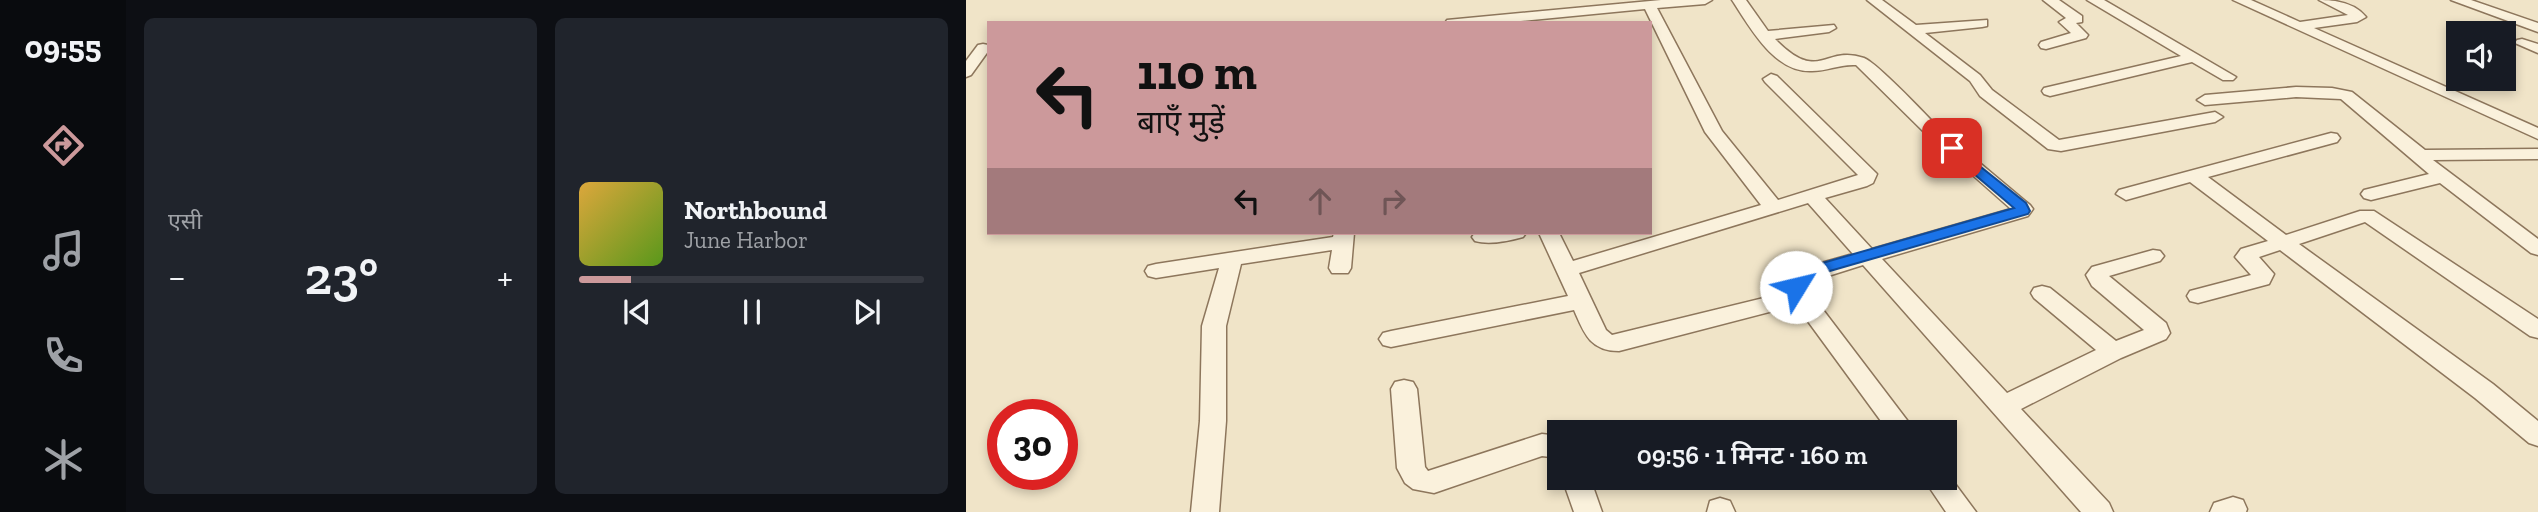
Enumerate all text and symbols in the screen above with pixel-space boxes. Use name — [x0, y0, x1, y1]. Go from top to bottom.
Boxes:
map controls — [2446, 21, 2516, 91]
button: sound — [2446, 21, 2516, 91]
text: 09:55 — [25, 28, 101, 66]
text: 110 m — [1137, 43, 1257, 102]
icon: left — [1022, 49, 1113, 140]
text: बाएँ मुड़ें — [1137, 103, 1225, 141]
pin — [1922, 118, 1982, 178]
icon: directions — [39, 121, 88, 170]
icon: arrive — [1933, 129, 1971, 167]
icon: left — [1228, 182, 1266, 220]
icon: ahead — [1301, 182, 1339, 220]
icon: right — [1374, 182, 1412, 220]
text: Northbound — [684, 194, 827, 226]
text: एसी — [168, 207, 202, 235]
icon: music — [39, 226, 88, 275]
text: June Harbor — [684, 226, 808, 254]
text: 23° — [304, 245, 378, 307]
position arrow — [1759, 250, 1833, 324]
text: − — [168, 254, 186, 300]
text: + — [497, 254, 513, 300]
icon: previous — [618, 293, 656, 331]
icon: pause — [733, 293, 771, 331]
icon: next — [848, 293, 886, 331]
icon: phone — [39, 331, 88, 380]
speed limit sign: 30 — [987, 399, 1078, 490]
icon: climate — [39, 435, 88, 484]
text: 09:56 · 1 मिनट · 160 m — [1637, 439, 1867, 471]

